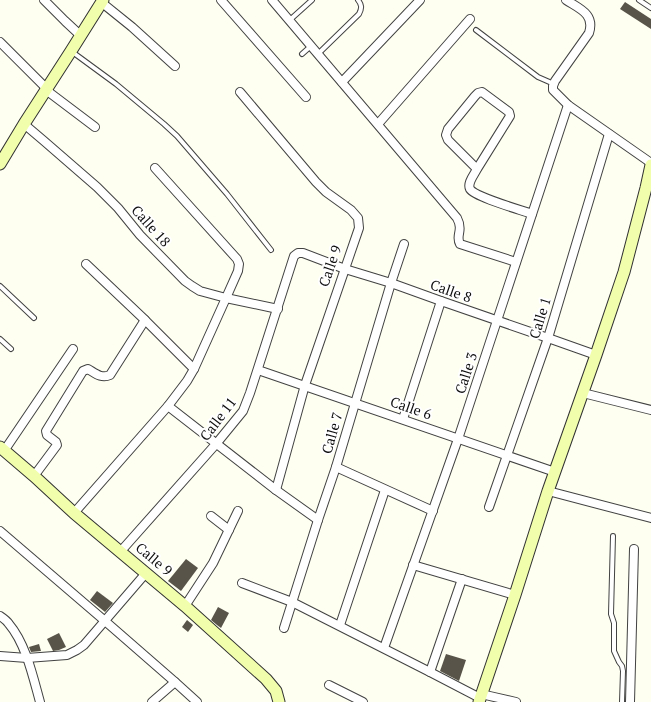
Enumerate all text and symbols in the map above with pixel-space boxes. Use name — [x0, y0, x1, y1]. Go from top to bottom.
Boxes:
street label: Calle 18 — [128, 201, 175, 251]
street label: Calle 9 — [314, 243, 345, 289]
street label: Calle 8 — [428, 275, 474, 306]
street label: Calle 1 — [524, 295, 555, 341]
street label: Calle 3 — [450, 350, 481, 396]
street label: Calle 6 — [388, 392, 435, 424]
street label: Calle 11 — [195, 393, 240, 444]
street label: Calle 7 — [317, 410, 346, 456]
street label: Calle 9 — [132, 538, 177, 580]

